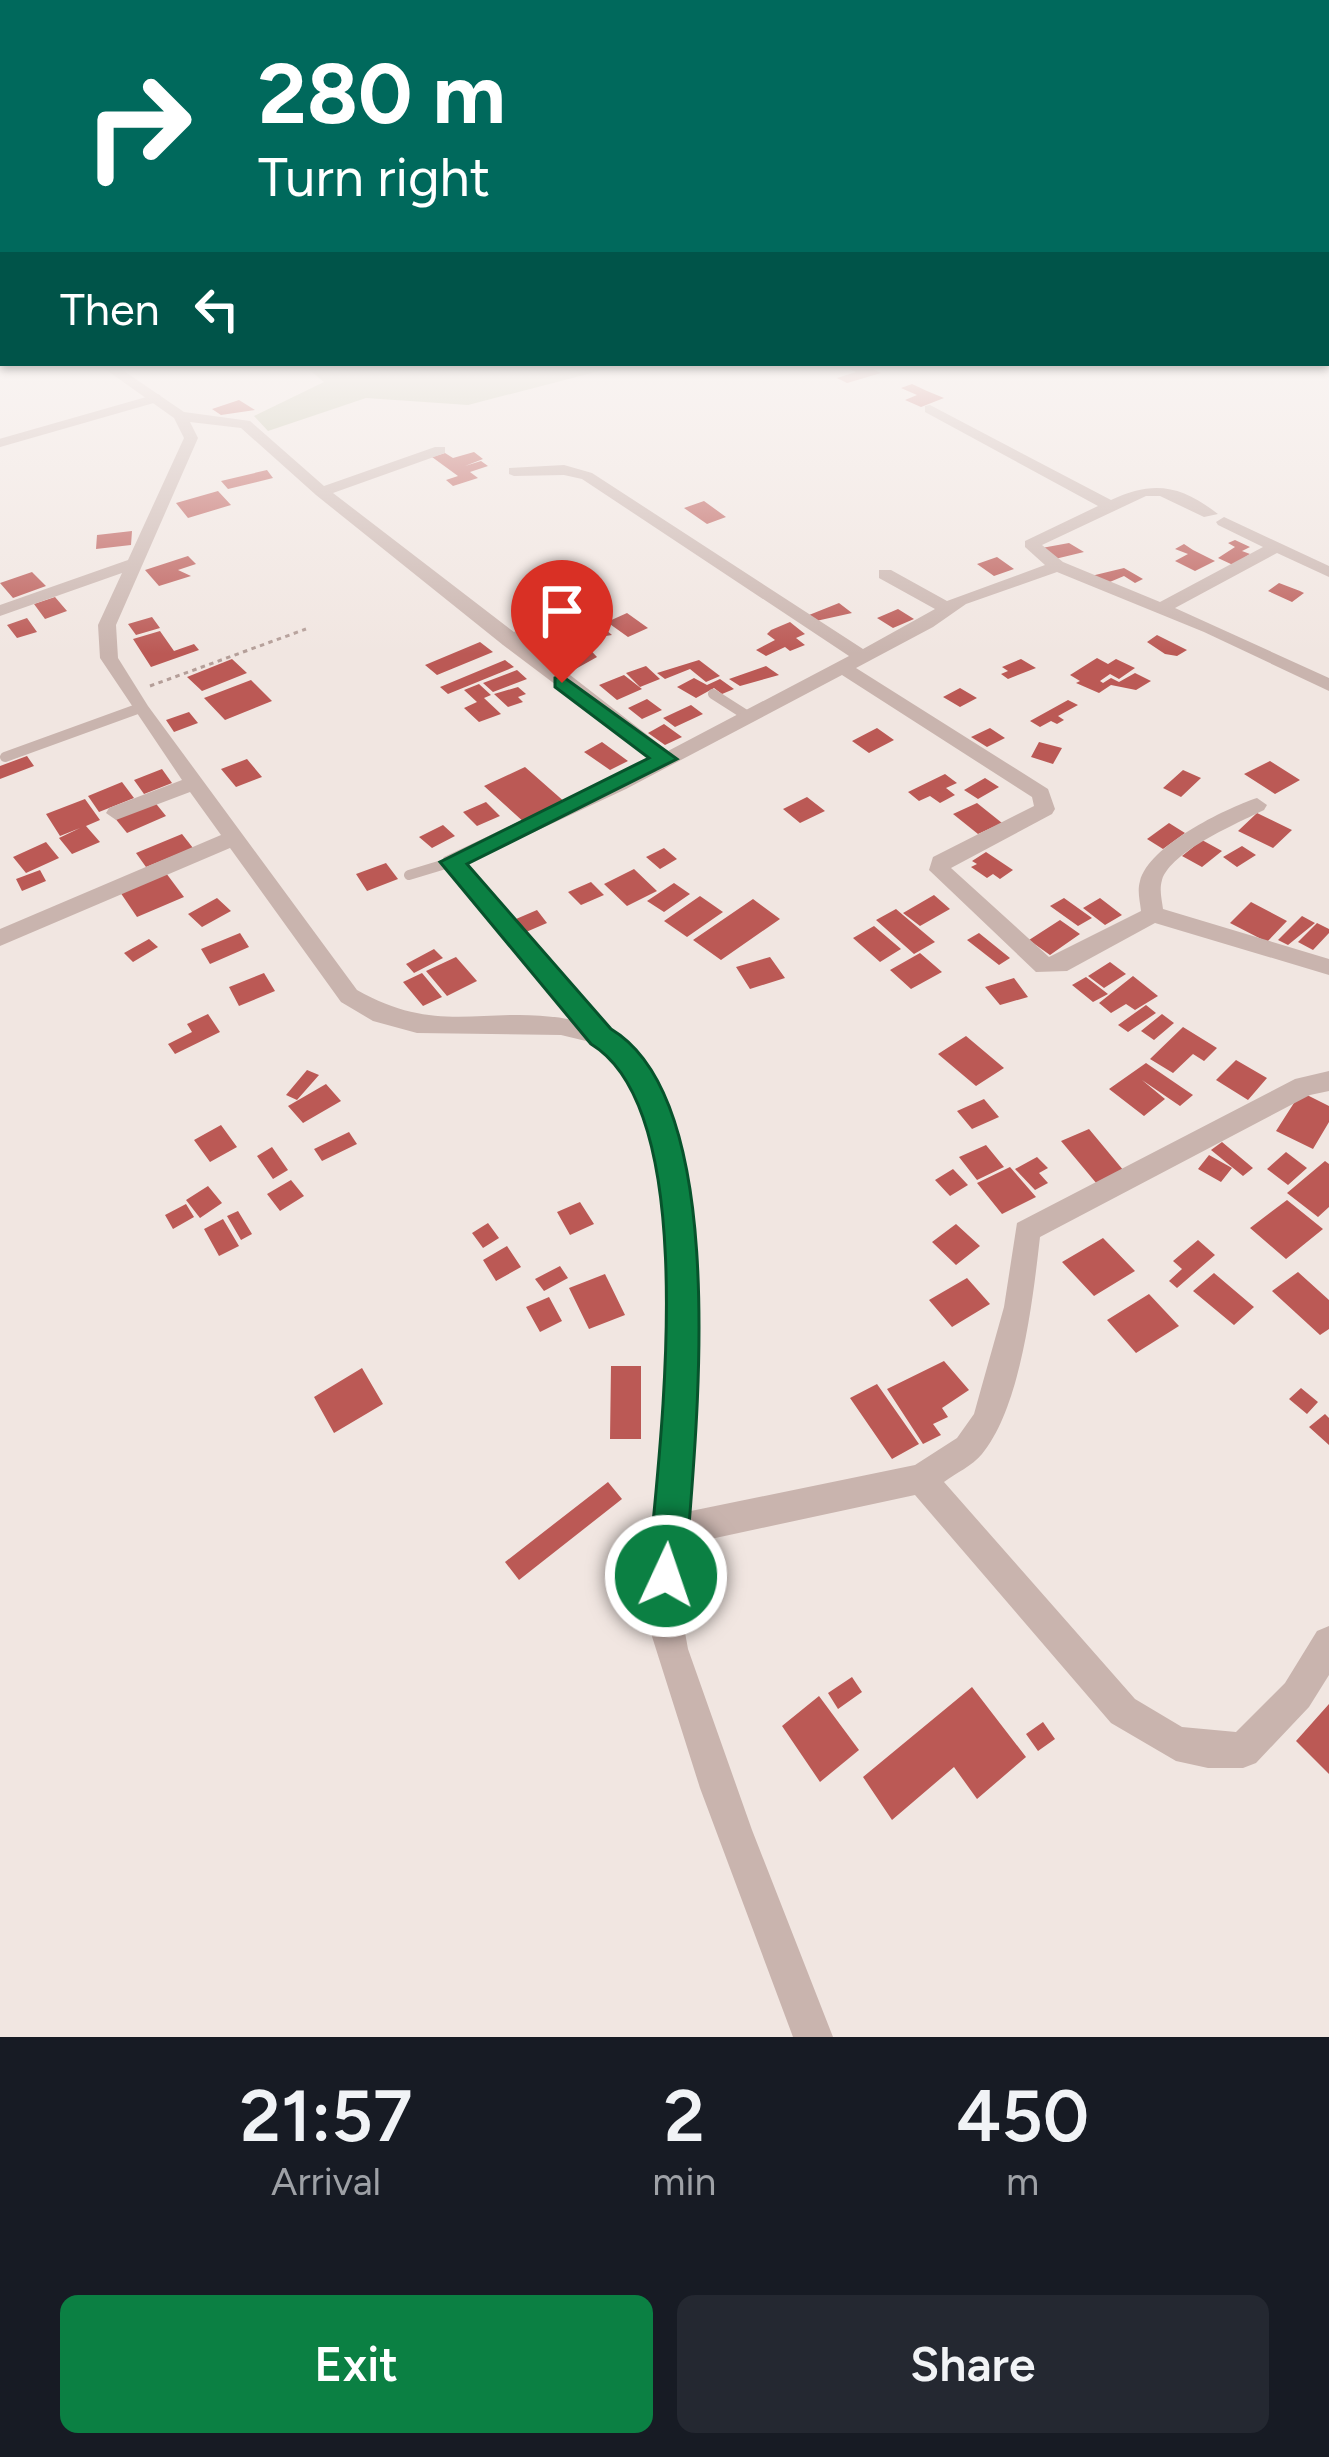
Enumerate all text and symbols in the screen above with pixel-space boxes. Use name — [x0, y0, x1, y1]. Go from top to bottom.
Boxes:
text: 280 m — [258, 43, 506, 144]
icon: right — [60, 48, 216, 204]
text: Turn right — [258, 145, 490, 210]
icon: left — [184, 276, 250, 342]
text: Then — [60, 282, 160, 336]
pin — [511, 560, 613, 683]
icon: arrive — [529, 578, 595, 644]
position arrow — [603, 1513, 729, 1639]
text: 21:57 — [240, 2073, 412, 2159]
text: 2 — [664, 2073, 705, 2159]
text: 450 — [956, 2073, 1089, 2159]
text: Arrival — [271, 2158, 381, 2205]
text: min — [652, 2158, 716, 2205]
text: m — [1006, 2158, 1039, 2205]
button: Exit — [60, 2295, 653, 2433]
button: Share — [677, 2295, 1269, 2433]

